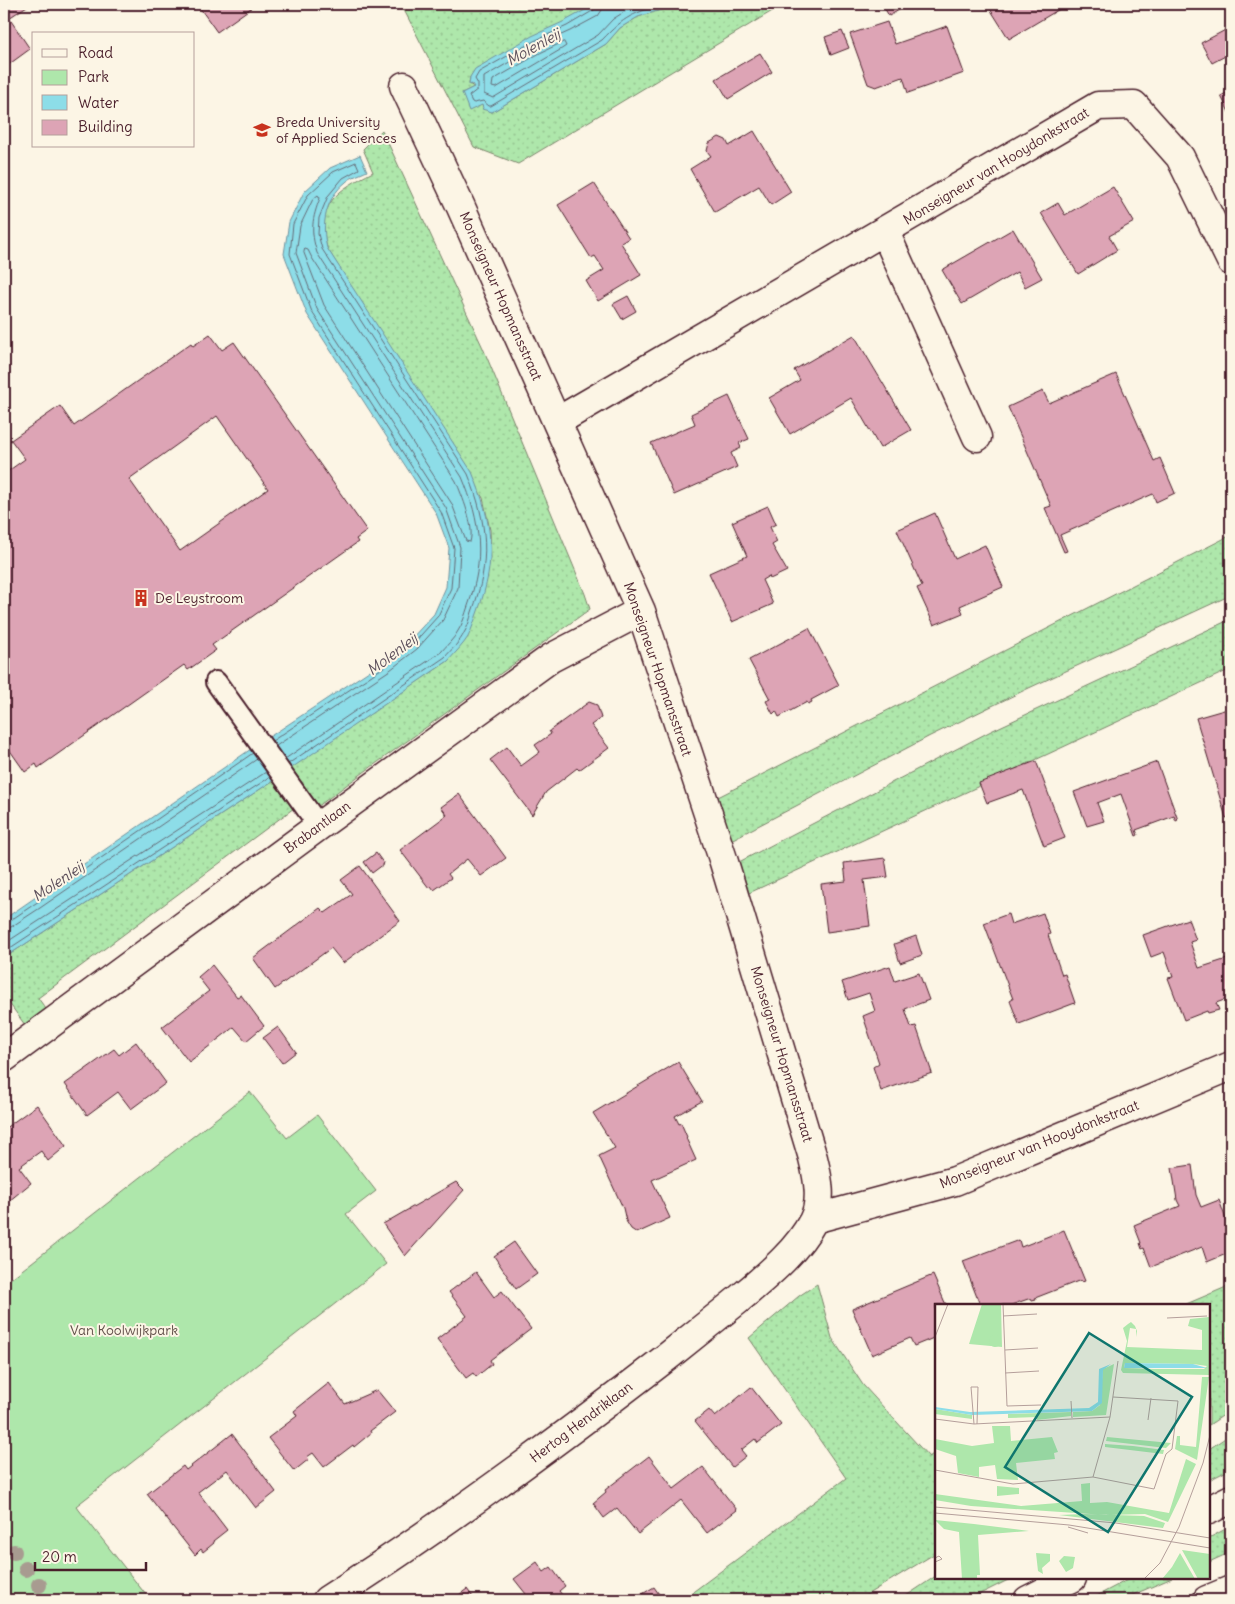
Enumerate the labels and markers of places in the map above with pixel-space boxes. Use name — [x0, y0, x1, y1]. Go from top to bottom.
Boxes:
place label: Breda University of Applied Sciences — [276, 113, 397, 147]
school or university icon: Breda University of Applied Sciences — [252, 120, 272, 140]
building icon: De Leystroom — [131, 588, 151, 608]
place label: De Leystroom — [155, 589, 243, 607]

